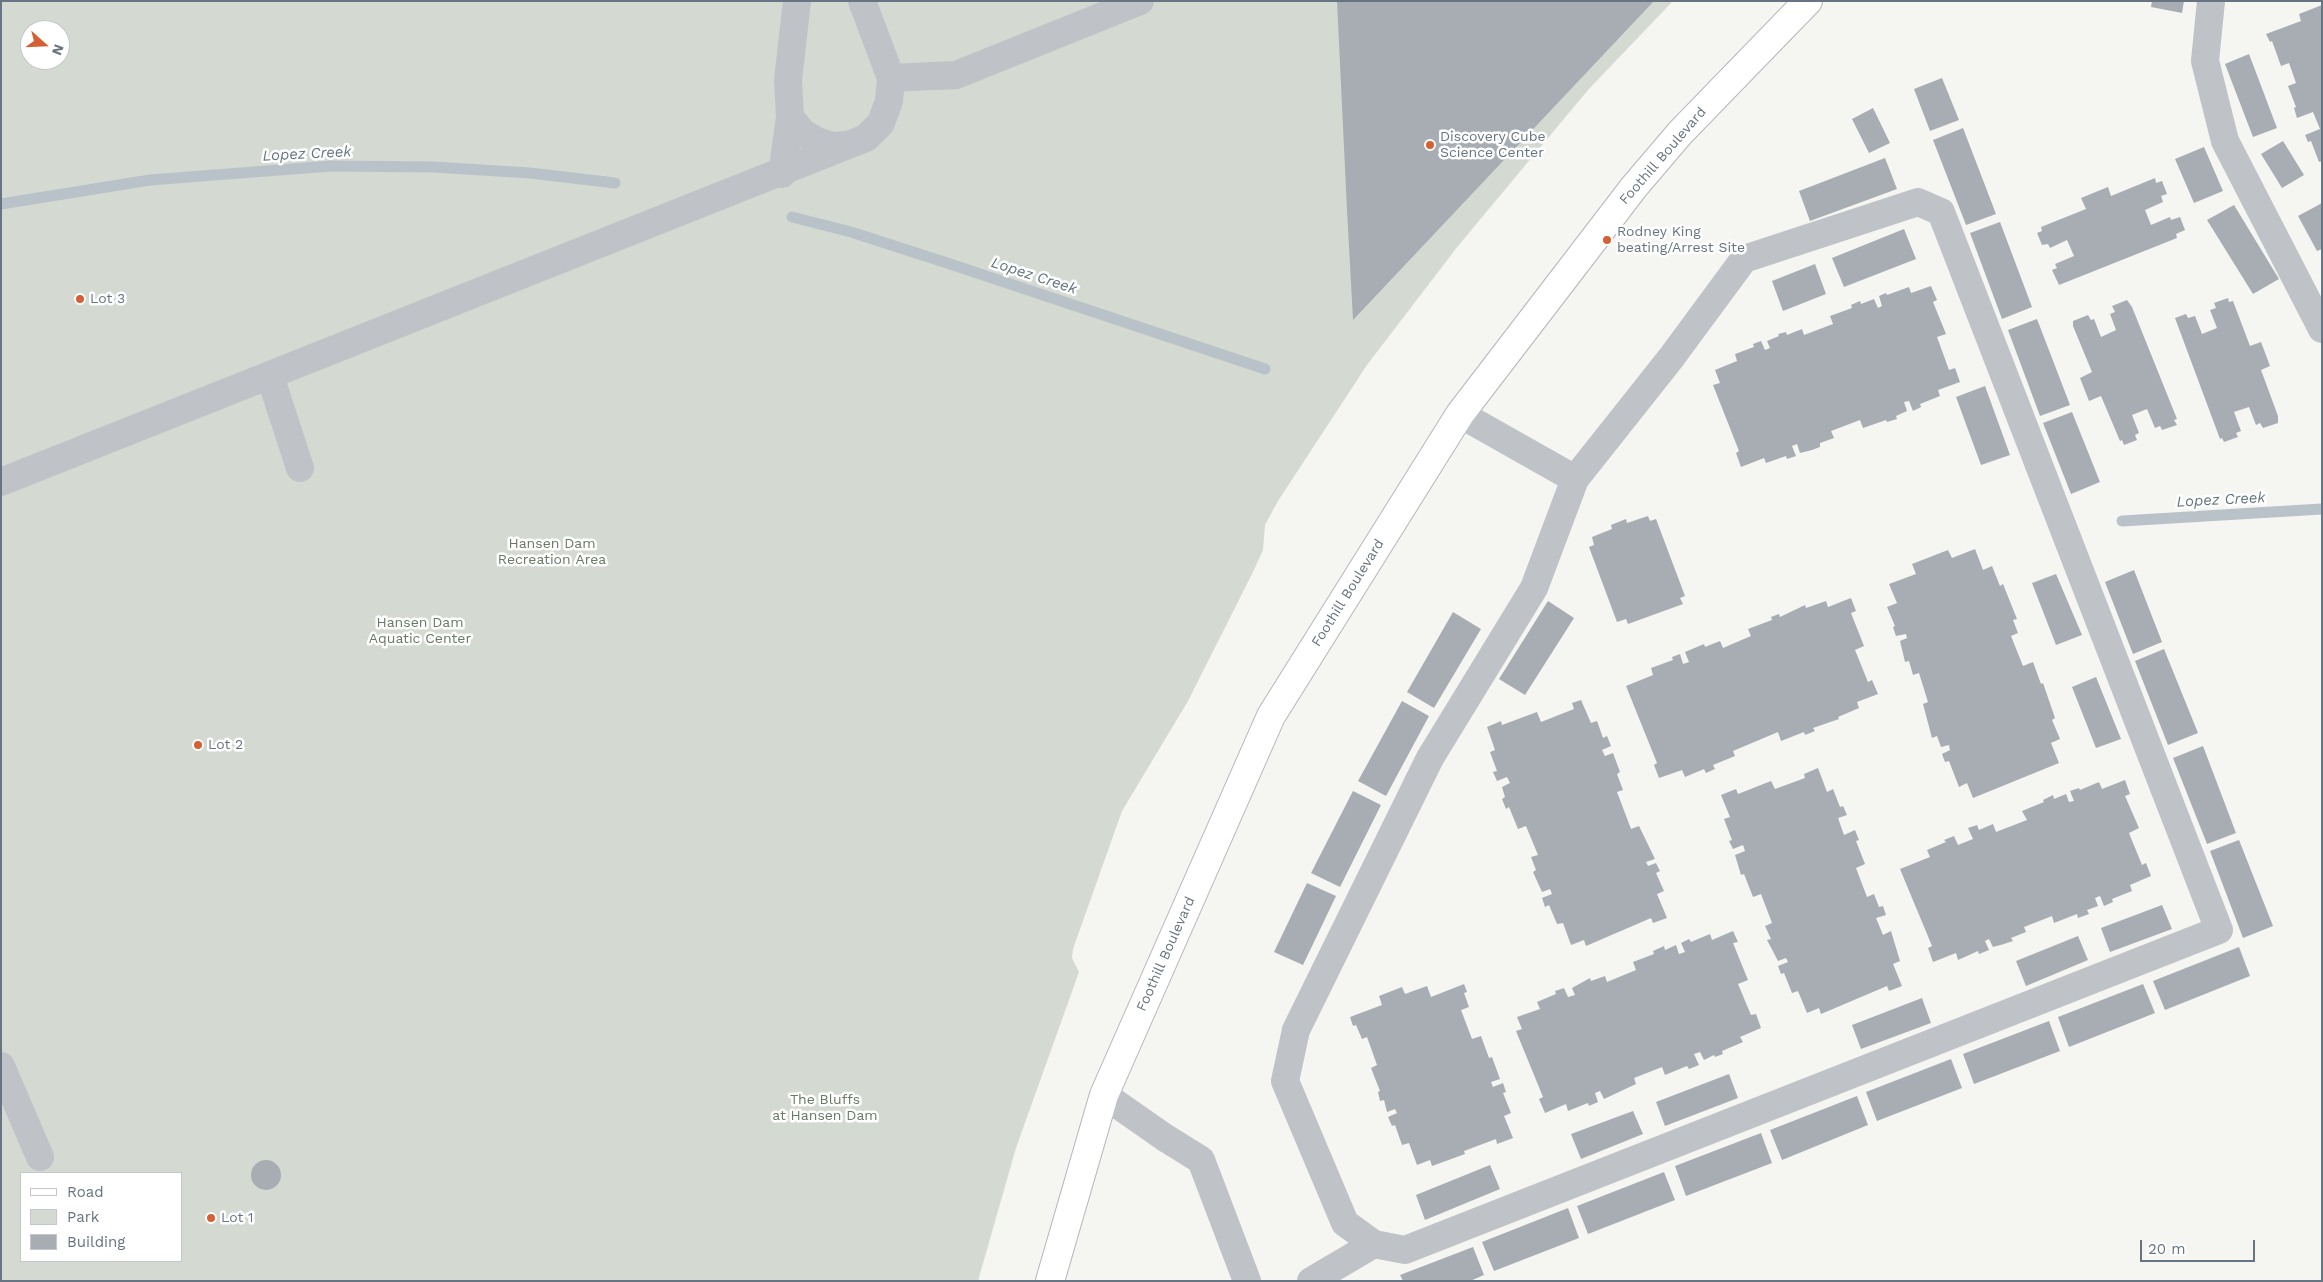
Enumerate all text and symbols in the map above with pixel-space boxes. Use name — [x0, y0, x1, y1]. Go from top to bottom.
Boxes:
north arrow — [20, 20, 70, 70]
text: N — [49, 42, 67, 57]
street label: Foothill Boulevard — [1616, 104, 1710, 208]
place label: Discovery Cube Science Center — [1440, 129, 1546, 162]
marker: Discovery Cube Science Center — [1424, 139, 1436, 151]
water label: Lopez Creek — [262, 143, 352, 165]
place label: Rodney King beating/Arrest Site — [1617, 224, 1745, 256]
marker: Rodney King beating/Arrest Site — [1601, 234, 1613, 246]
water label: Lopez Creek — [989, 254, 1079, 298]
place label: Lot 3 — [90, 291, 125, 307]
marker: Lot 3 — [74, 293, 86, 305]
water label: Lopez Creek — [2176, 489, 2266, 511]
park label: Hansen Dam Recreation Area — [498, 536, 606, 568]
street label: Foothill Boulevard — [1308, 536, 1388, 650]
park label: Hansen Dam Aquatic Center — [369, 615, 471, 648]
place label: Lot 2 — [208, 737, 243, 753]
marker: Lot 2 — [192, 739, 204, 751]
street label: Foothill Boulevard — [1133, 894, 1199, 1014]
park label: The Bluffs at Hansen Dam — [772, 1092, 878, 1124]
legend — [20, 1172, 182, 1262]
text: Road — [67, 1183, 104, 1201]
text: Park — [67, 1208, 99, 1226]
place label: Lot 1 — [221, 1210, 254, 1226]
marker: Lot 1 — [205, 1212, 217, 1224]
scale bar — [2143, 1230, 2258, 1262]
text: Building — [67, 1233, 125, 1251]
text: 20 m — [2148, 1240, 2186, 1258]

